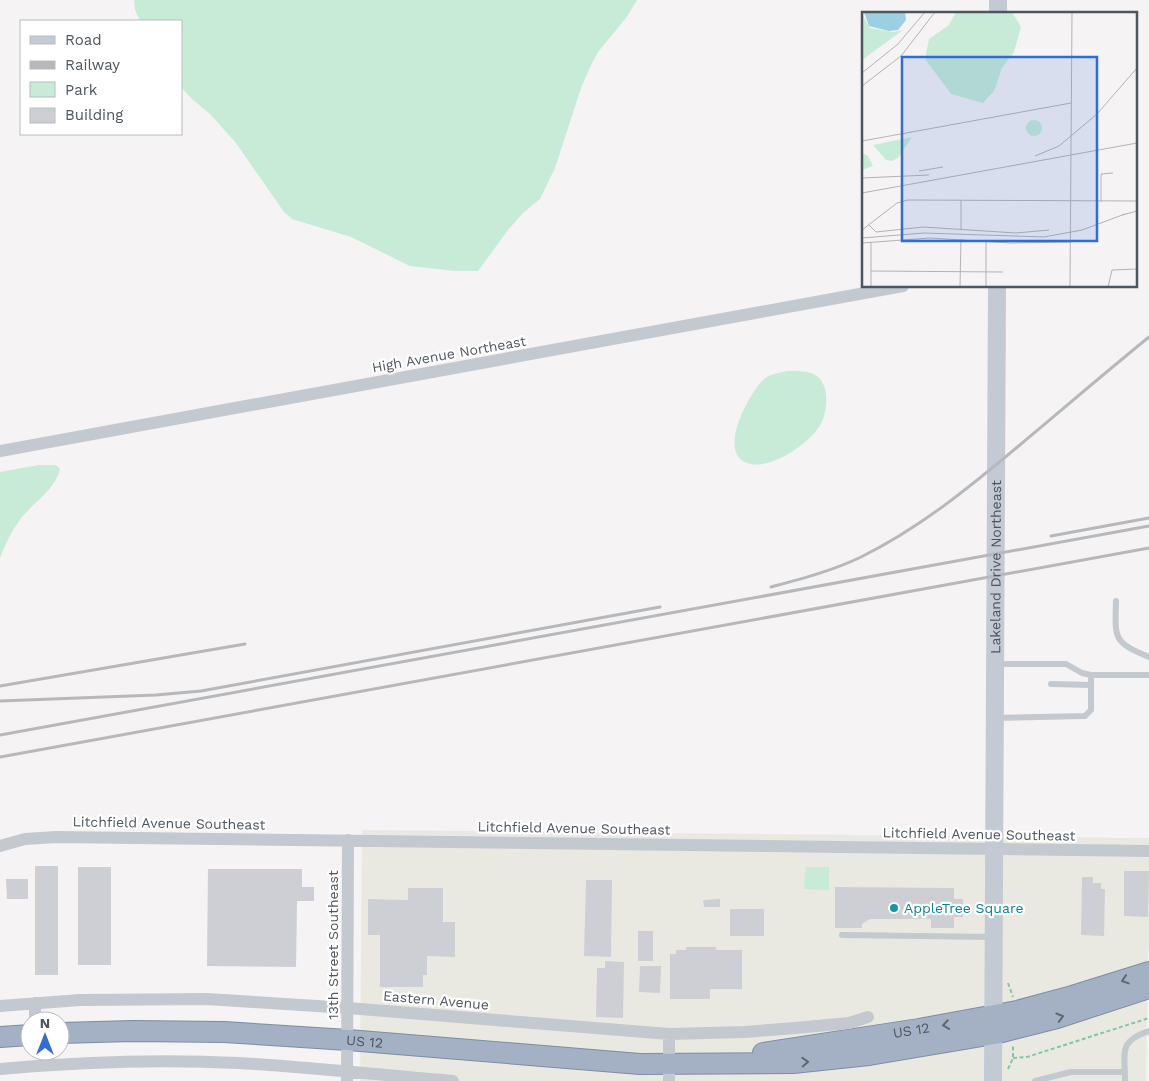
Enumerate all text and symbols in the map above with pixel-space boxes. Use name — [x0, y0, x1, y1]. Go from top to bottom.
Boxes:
inset map — [862, 12, 1136, 288]
legend — [20, 20, 182, 135]
text: Road — [65, 31, 102, 49]
text: Railway — [65, 56, 120, 74]
text: Park — [65, 81, 98, 99]
text: Building — [65, 106, 123, 124]
street label: High Avenue Northeast — [371, 333, 527, 375]
street label: Lakeland Drive Northeast — [987, 480, 1004, 654]
street label: Litchfield Avenue Southeast — [72, 813, 266, 833]
street label: Litchfield Avenue Southeast — [477, 818, 671, 838]
street label: Litchfield Avenue Southeast — [882, 824, 1076, 844]
street label: 13th Street Southeast — [325, 870, 341, 1020]
place label: AppleTree Square — [904, 900, 1024, 916]
marker: AppleTree Square — [888, 902, 900, 914]
one-way arrow — [1121, 974, 1130, 984]
street label: Eastern Avenue — [382, 987, 490, 1013]
north arrow — [20, 1011, 70, 1061]
one-way arrow — [1056, 1012, 1064, 1022]
text: N — [40, 1015, 50, 1031]
street label: US 12 — [892, 1019, 931, 1041]
one-way arrow — [942, 1019, 950, 1029]
street label: US 12 — [346, 1032, 384, 1051]
one-way arrow — [802, 1057, 810, 1068]

